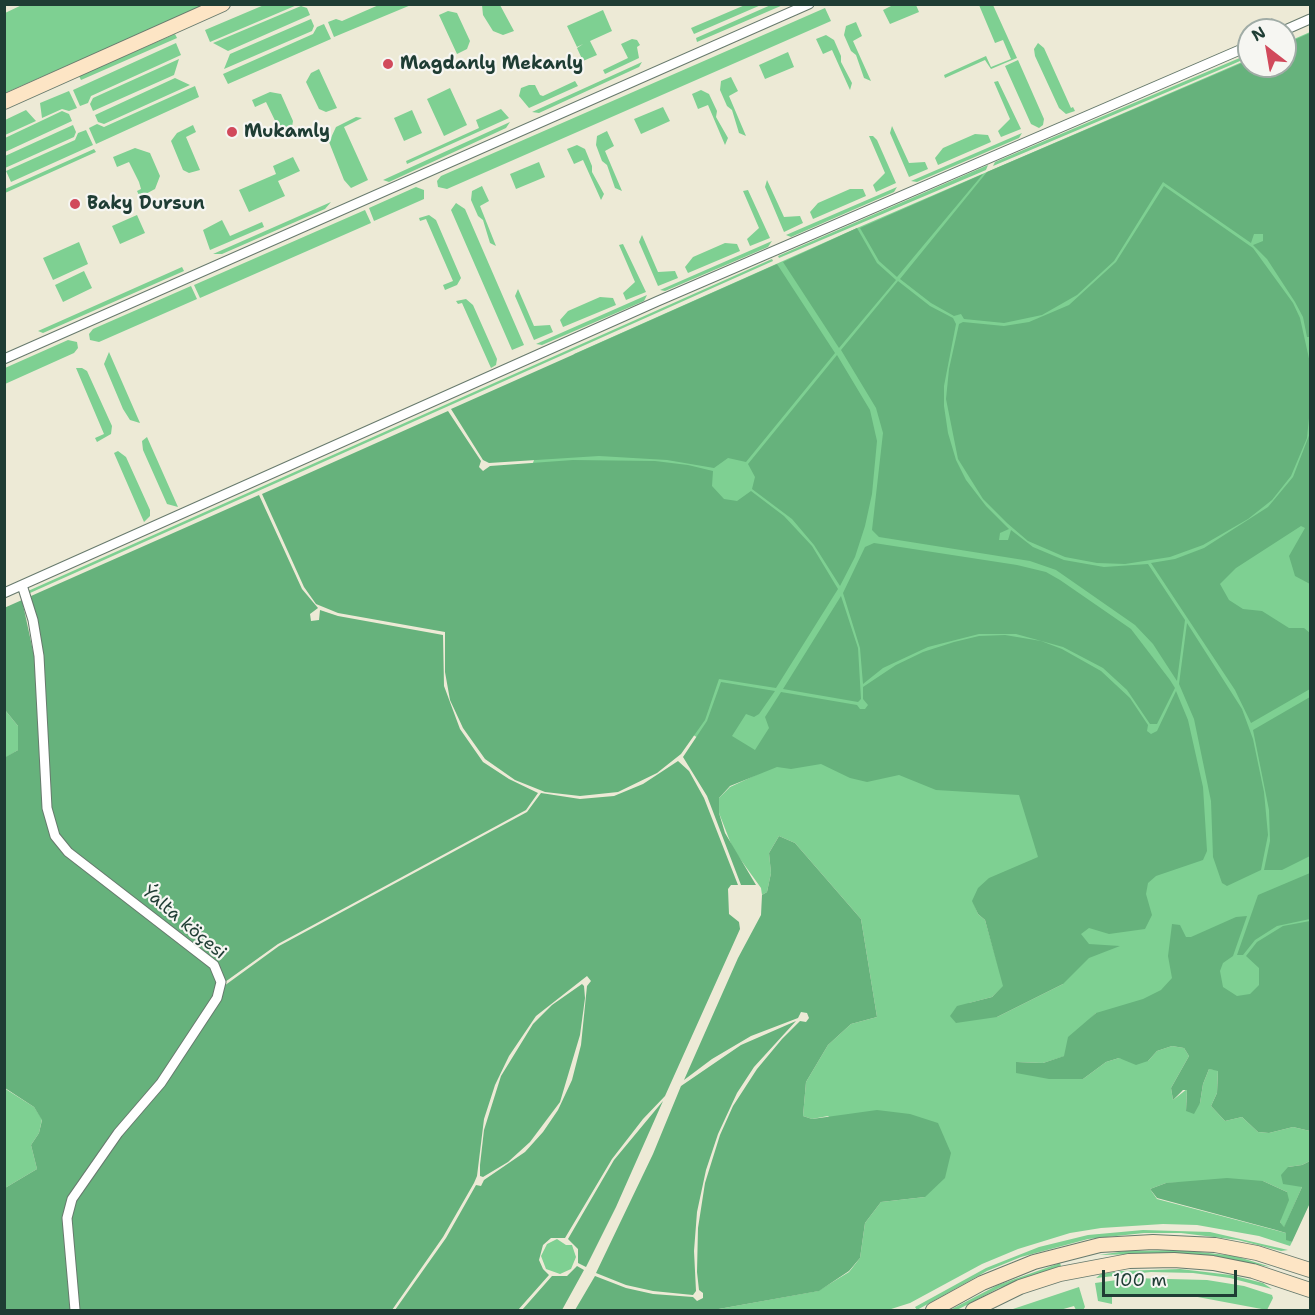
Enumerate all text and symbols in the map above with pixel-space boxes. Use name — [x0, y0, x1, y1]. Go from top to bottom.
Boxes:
north arrow — [1237, 18, 1297, 78]
text: N — [1248, 22, 1269, 46]
place label: Magdanly Mekanly — [400, 53, 583, 75]
marker: Magdanly Mekanly — [381, 57, 395, 71]
place label: Mukamly — [244, 121, 330, 143]
marker: Mukamly — [225, 125, 239, 139]
place label: Baky Dursun — [87, 193, 205, 215]
marker: Baky Dursun — [68, 197, 82, 211]
street label: Ýalta köçesi — [138, 882, 230, 964]
scale bar — [1105, 1258, 1240, 1296]
text: 100 m — [1113, 1268, 1167, 1292]

